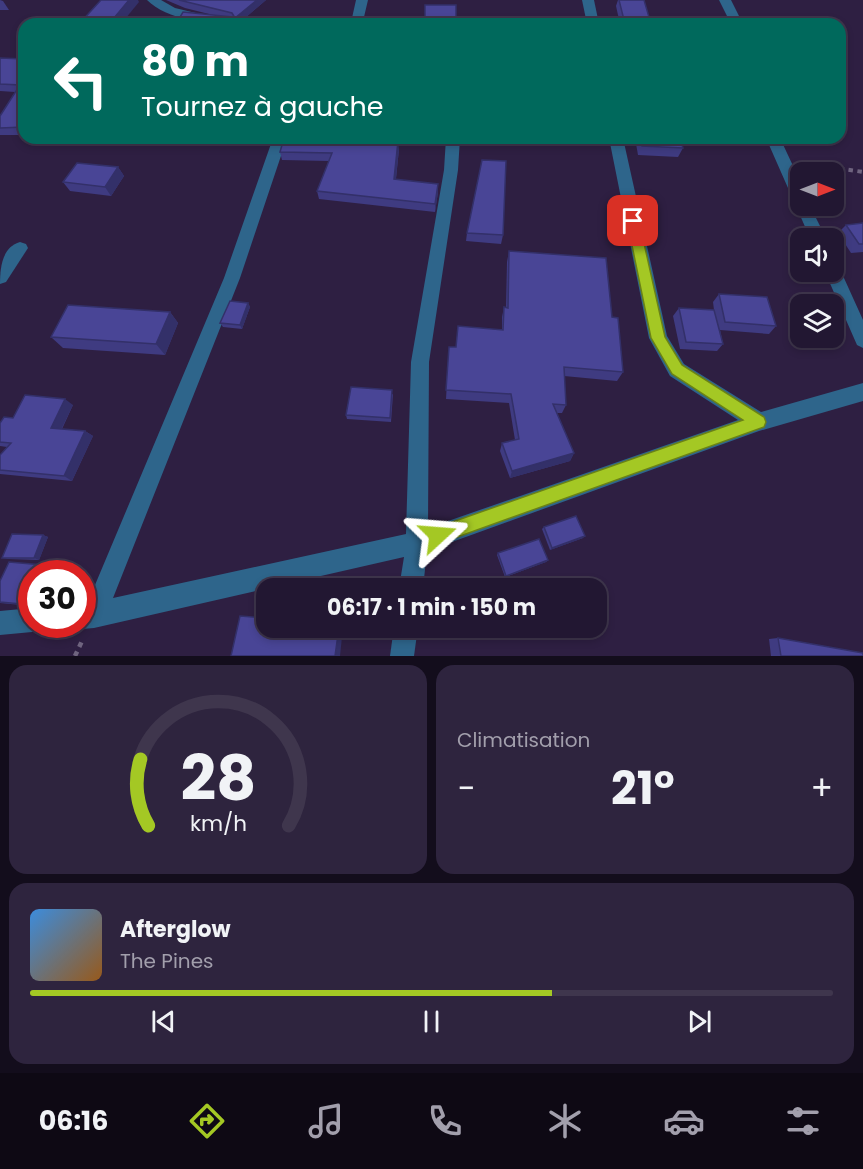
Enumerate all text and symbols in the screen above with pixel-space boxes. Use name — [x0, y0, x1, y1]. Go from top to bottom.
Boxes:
text: 80 m — [141, 32, 249, 91]
icon: left — [42, 42, 120, 120]
text: Tournez à gauche — [141, 88, 383, 125]
north arrow — [790, 162, 844, 216]
map controls — [790, 162, 844, 348]
pin — [607, 195, 658, 246]
icon: arrive — [616, 204, 649, 237]
button: sound — [790, 228, 844, 282]
button: layers — [790, 294, 844, 348]
position arrow — [406, 503, 470, 567]
speed limit sign: 30 — [18, 560, 96, 638]
text: 06:17 · 1 min · 150 m — [327, 592, 536, 623]
text: Climatisation — [457, 726, 590, 754]
text: 28 — [180, 734, 256, 822]
text: 21° — [611, 757, 675, 820]
text: − — [457, 765, 475, 812]
text: + — [810, 765, 833, 812]
text: km/h — [189, 809, 247, 840]
text: Afterglow — [120, 914, 231, 945]
text: The Pines — [120, 947, 214, 975]
icon: previous — [147, 1005, 180, 1038]
icon: pause — [415, 1005, 448, 1038]
icon: next — [683, 1005, 716, 1038]
icon: directions — [186, 1100, 228, 1142]
icon: music — [305, 1100, 347, 1142]
icon: phone — [424, 1100, 466, 1142]
icon: climate — [544, 1100, 586, 1142]
icon: car — [663, 1100, 705, 1142]
icon: filters — [782, 1100, 824, 1142]
text: 06:16 — [39, 1102, 108, 1139]

